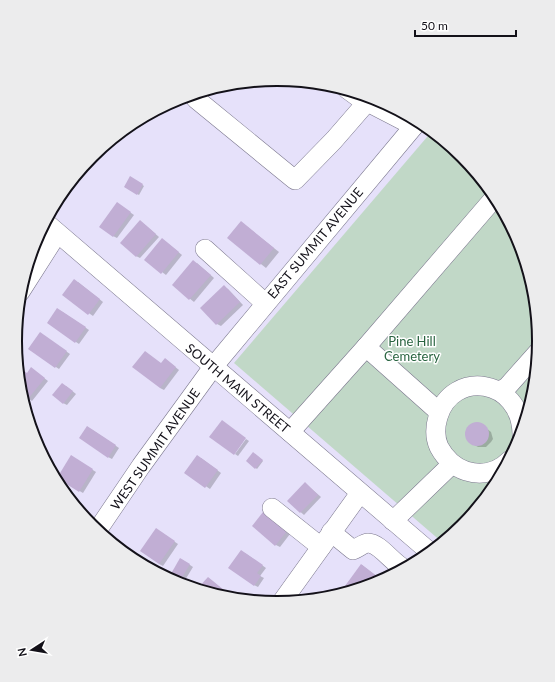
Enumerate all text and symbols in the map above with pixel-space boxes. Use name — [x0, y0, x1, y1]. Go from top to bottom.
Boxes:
scale bar — [415, 12, 516, 38]
text: 50 m — [421, 18, 448, 33]
street label: EAST SUMMIT AVENUE — [264, 184, 366, 302]
park label: Pine Hill Cemetery — [384, 333, 440, 364]
street label: SOUTH MAIN STREET — [183, 340, 294, 437]
street label: WEST SUMMIT AVENUE — [107, 385, 203, 513]
north arrow — [12, 630, 52, 670]
text: N — [14, 647, 29, 658]

